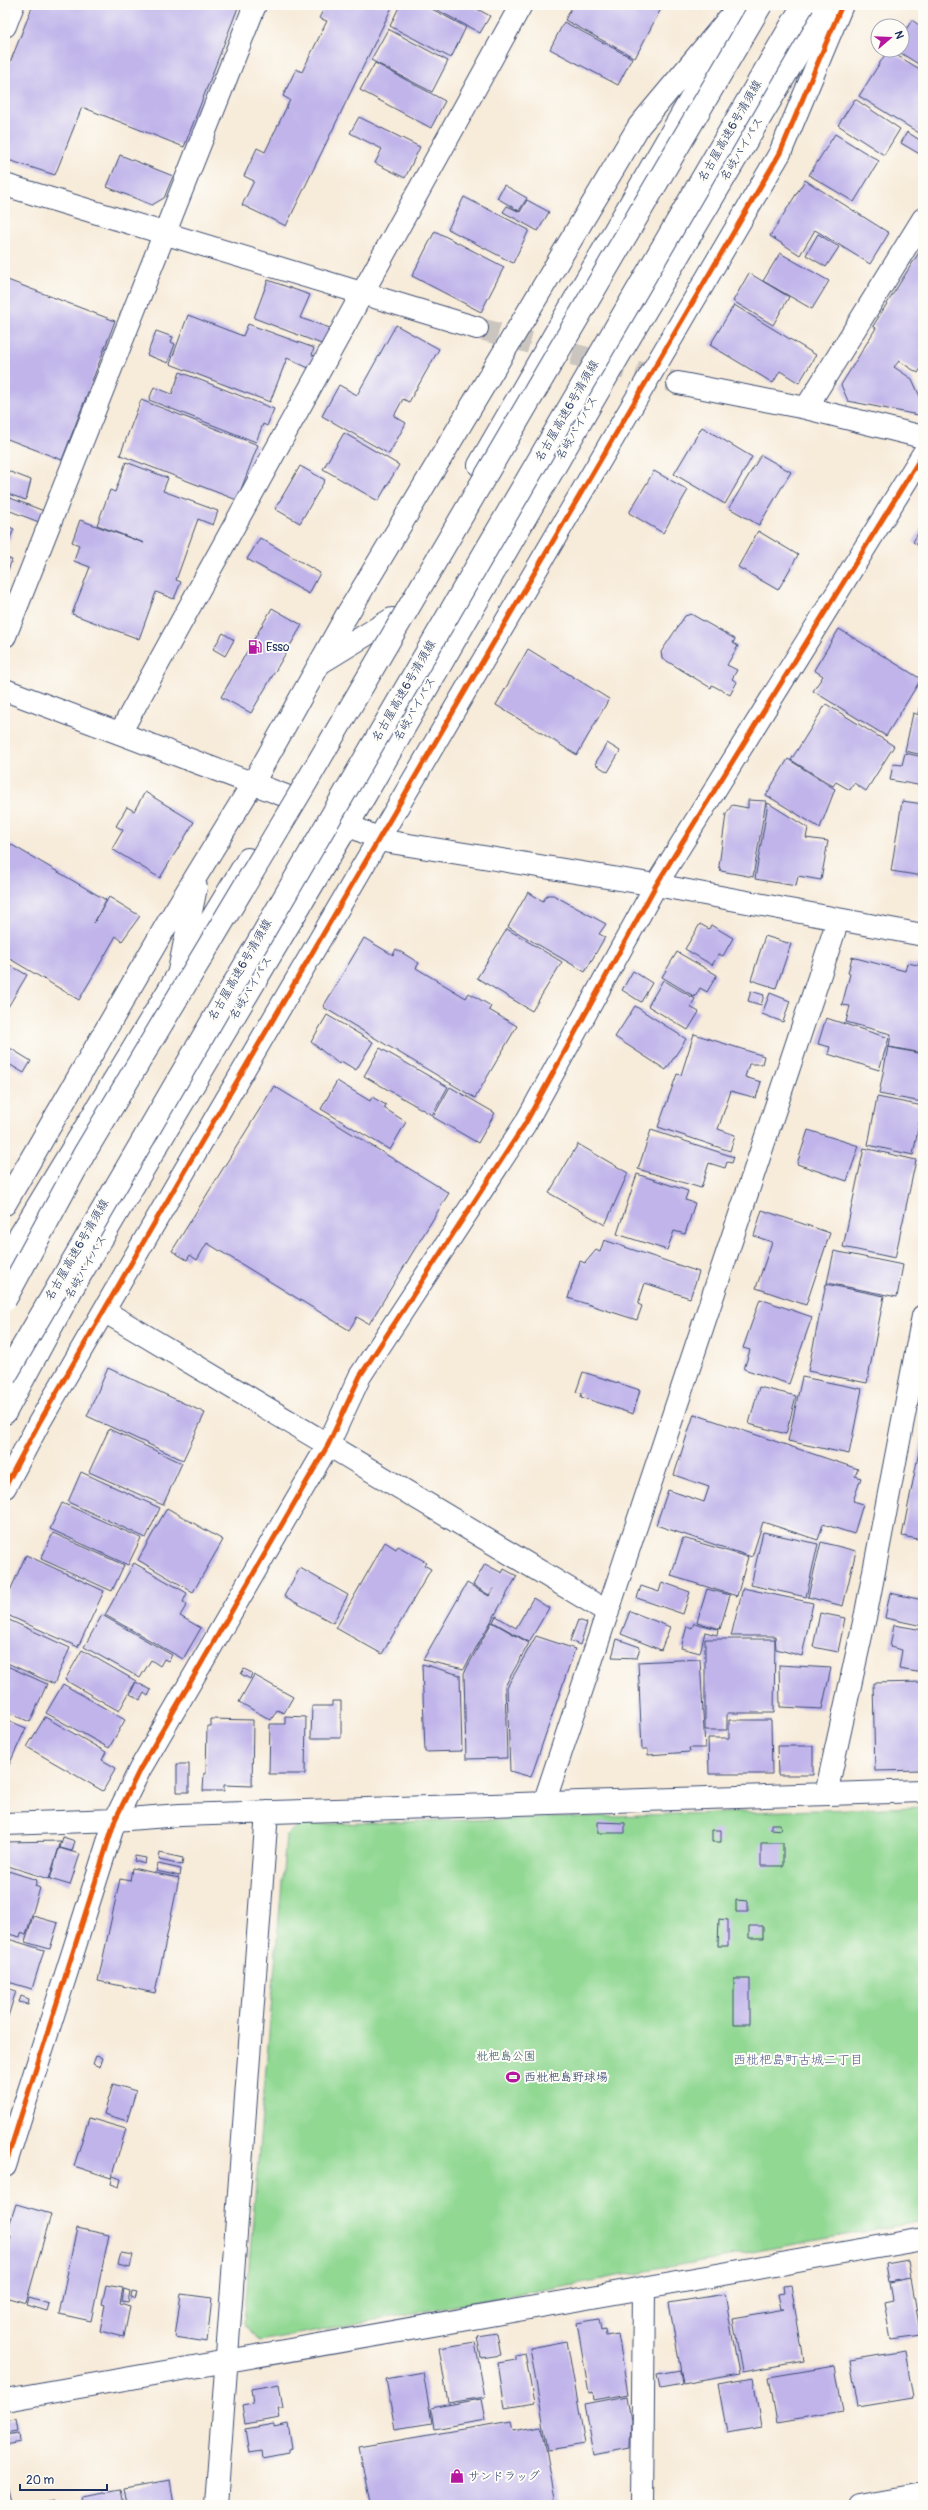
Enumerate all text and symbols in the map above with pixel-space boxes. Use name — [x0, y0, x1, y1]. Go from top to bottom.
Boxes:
north arrow — [870, 18, 910, 58]
text: N — [892, 29, 907, 41]
street label: 名古屋高速6号清須線 — [695, 77, 765, 185]
street label: 名岐バイパス — [717, 114, 767, 184]
street label: 名古屋高速6号清須線 — [532, 357, 602, 465]
street label: 名岐バイパス — [553, 393, 601, 463]
street label: 名古屋高速6号清須線 — [369, 637, 439, 745]
fuel station icon: Esso — [247, 639, 263, 655]
place label: Esso — [266, 640, 290, 655]
street label: 名岐バイパス — [391, 674, 439, 744]
street label: 名古屋高速6号清須線 — [205, 916, 275, 1024]
street label: 名岐バイパス — [226, 953, 276, 1023]
street label: 名古屋高速6号清須線 — [42, 1196, 112, 1304]
street label: 名岐バイパス — [62, 1232, 110, 1302]
park label: 枇杷島公園 — [476, 2049, 536, 2064]
district label: 西枇杷島町古城二丁目 — [733, 2052, 863, 2068]
sports icon: 西枇杷島野球場 — [505, 2069, 521, 2085]
place label: 西枇杷島野球場 — [524, 2070, 608, 2085]
scale bar — [20, 2466, 107, 2492]
shop icon: サンドラッグ — [449, 2468, 465, 2484]
place label: サンドラッグ — [468, 2469, 540, 2484]
text: 20 m — [26, 2473, 55, 2488]

